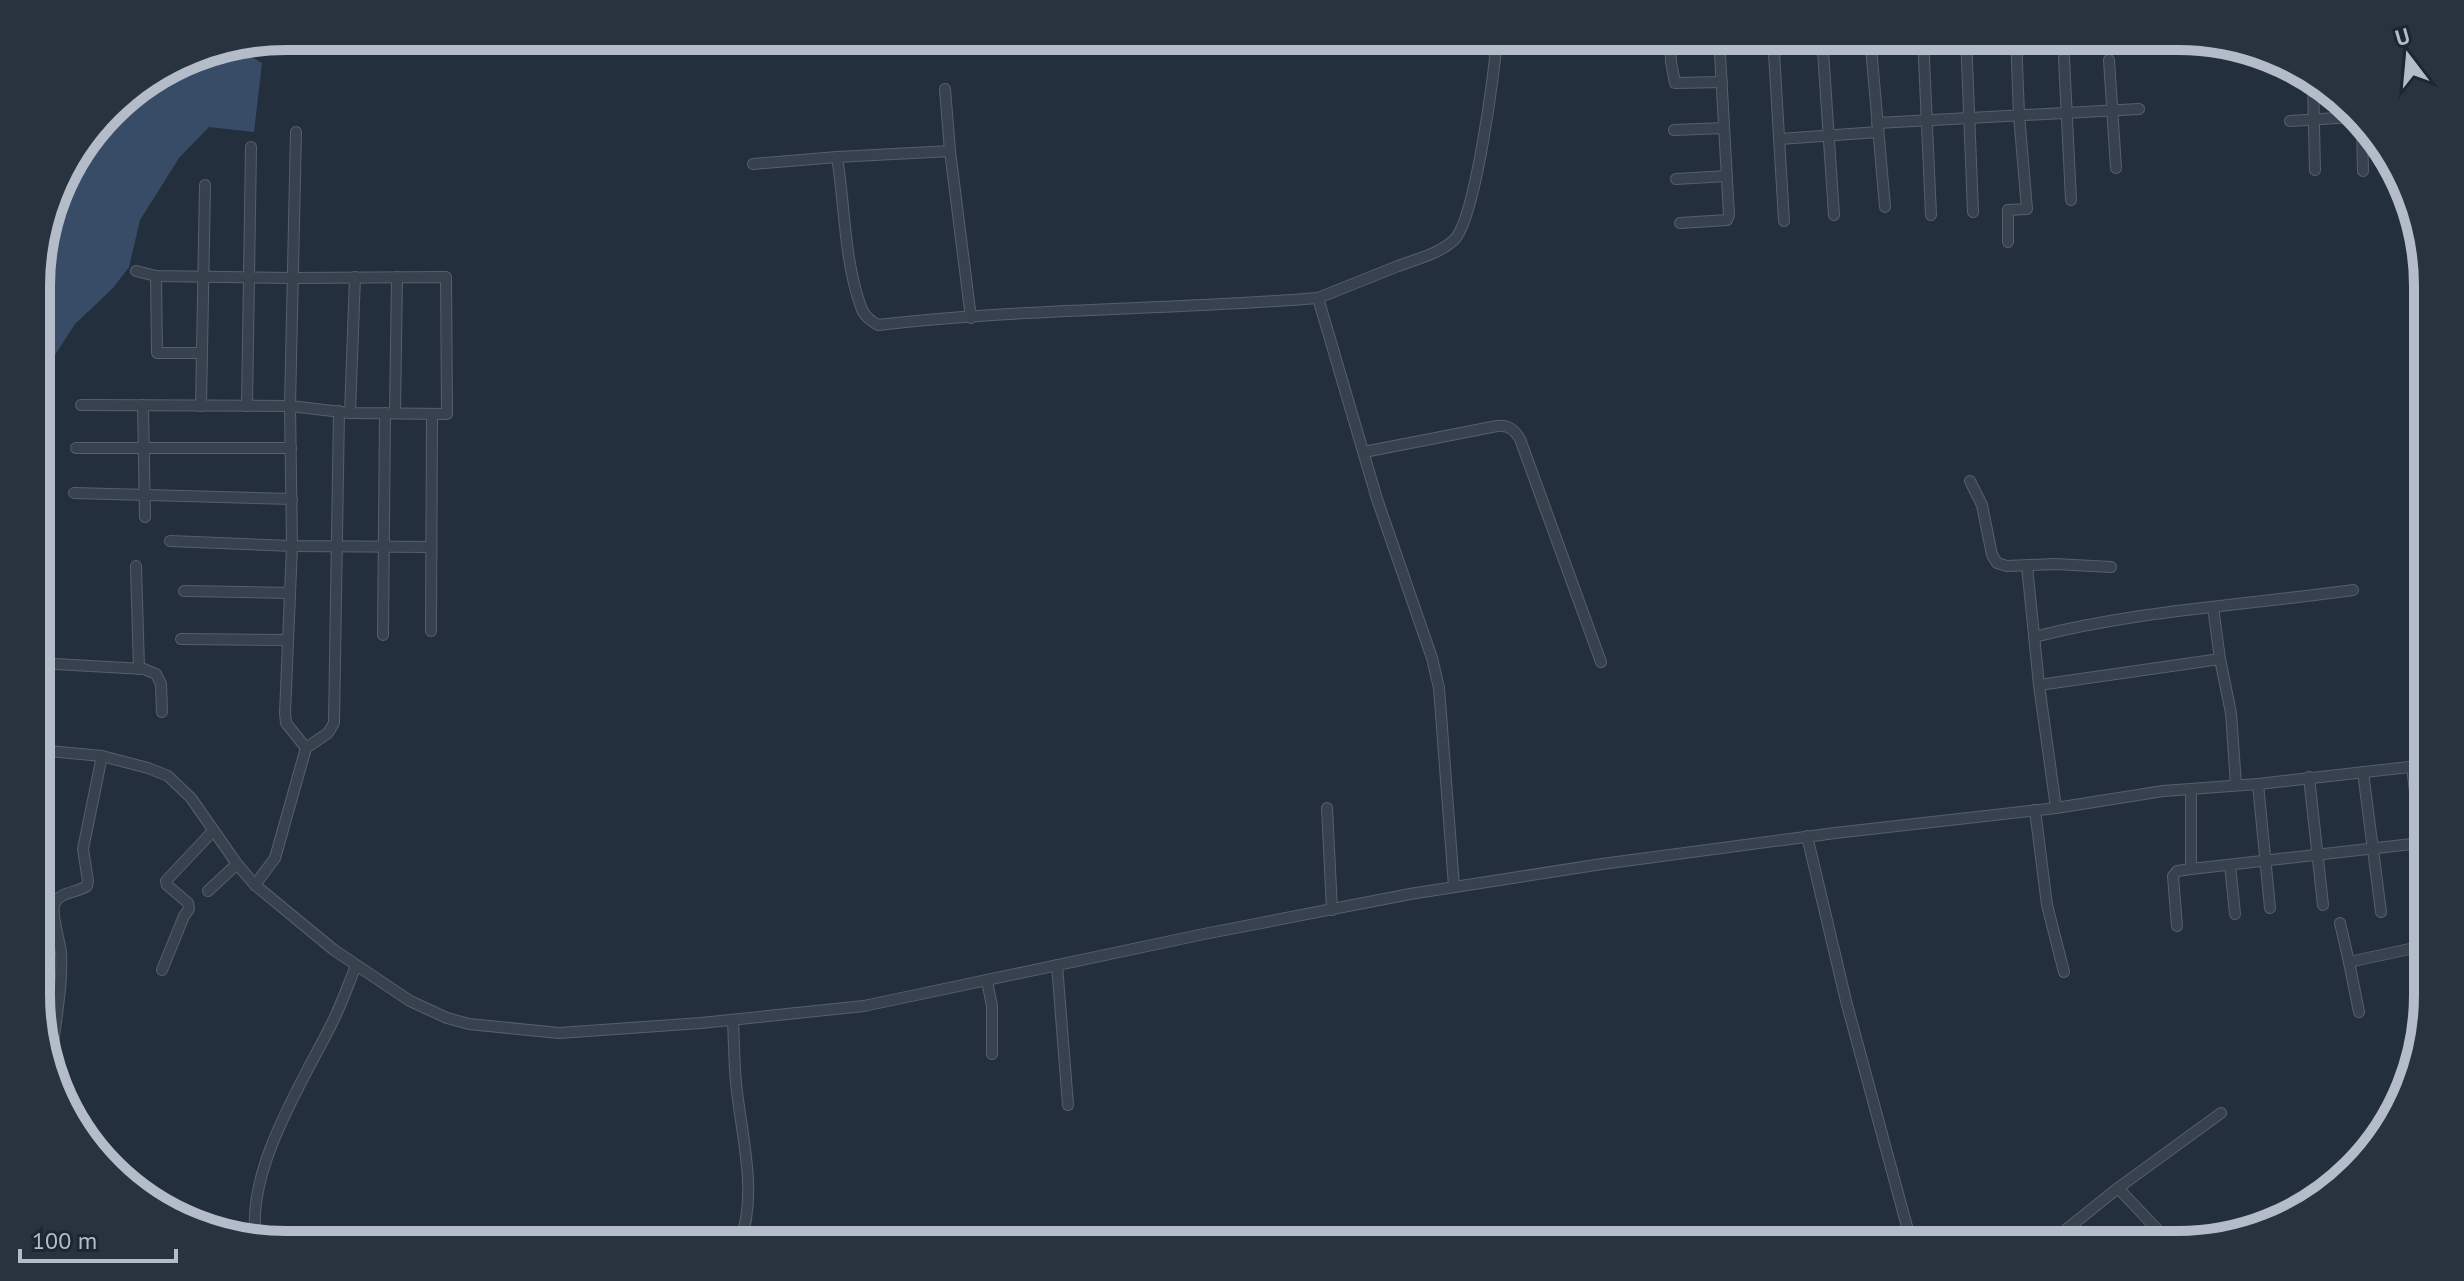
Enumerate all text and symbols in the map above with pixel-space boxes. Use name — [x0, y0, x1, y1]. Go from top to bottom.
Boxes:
north arrow — [2368, 16, 2448, 96]
text: U — [2392, 21, 2413, 52]
scale bar — [20, 1213, 176, 1263]
text: 100 m — [32, 1225, 97, 1256]

